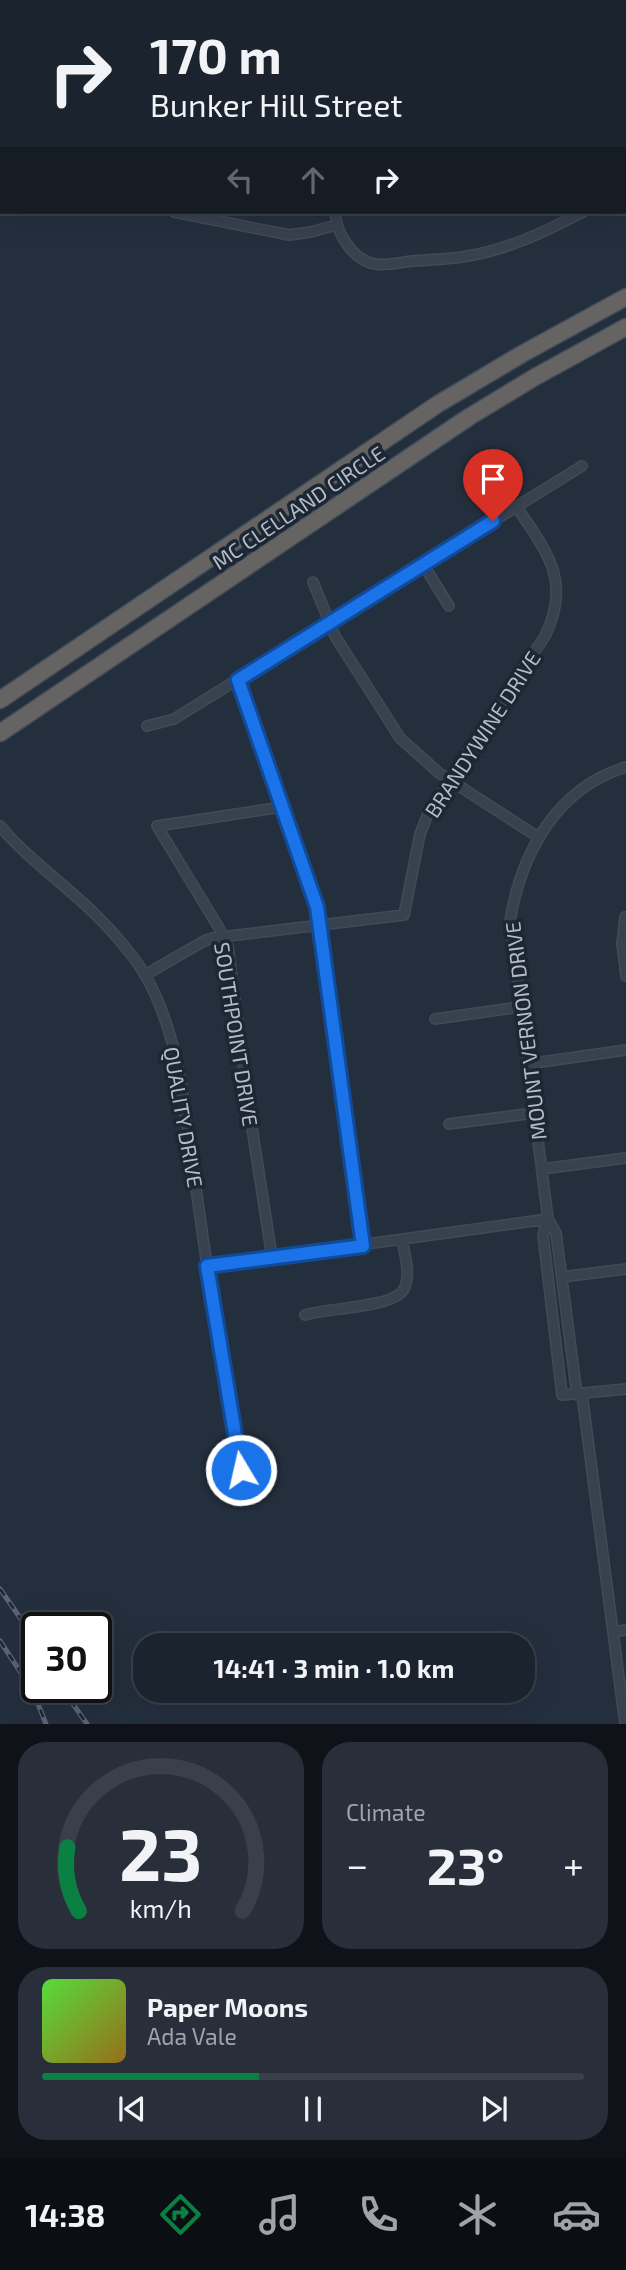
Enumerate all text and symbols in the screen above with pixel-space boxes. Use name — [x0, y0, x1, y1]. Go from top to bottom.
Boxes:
text: 170 m — [150, 25, 282, 84]
icon: right — [35, 28, 126, 119]
text: Bunker Hill Street — [150, 85, 403, 123]
icon: left — [221, 161, 259, 199]
icon: ahead — [294, 161, 332, 199]
icon: right — [367, 161, 405, 199]
street label: MC CLELLAND CIRCLE — [207, 440, 389, 574]
pin — [463, 449, 523, 521]
icon: arrive — [474, 460, 512, 498]
street label: BRANDYWINE DRIVE — [419, 646, 545, 822]
street label: MOUNT VERNON DRIVE — [499, 920, 551, 1142]
street label: SOUTHPOINT DRIVE — [210, 940, 264, 1128]
street label: QUALITY DRIVE — [158, 1045, 209, 1190]
position arrow — [204, 1433, 278, 1507]
speed limit sign: 30 — [21, 1612, 112, 1703]
text: 14:41 · 3 min · 1.0 km — [214, 1652, 454, 1683]
text: Climate — [346, 1798, 426, 1826]
text: 23 — [119, 1809, 203, 1897]
text: 23° — [427, 1833, 504, 1895]
text: − — [346, 1841, 368, 1887]
text: + — [563, 1841, 584, 1887]
text: km/h — [130, 1893, 192, 1923]
text: Paper Moons — [147, 1991, 308, 2022]
text: Ada Vale — [147, 2022, 237, 2050]
icon: previous — [113, 2090, 151, 2128]
icon: pause — [294, 2090, 332, 2128]
icon: next — [475, 2090, 513, 2128]
icon: directions — [156, 2190, 205, 2239]
icon: music — [255, 2190, 304, 2239]
icon: phone — [354, 2190, 403, 2239]
icon: climate — [453, 2190, 502, 2239]
icon: car — [552, 2190, 601, 2239]
text: 14:38 — [25, 2195, 106, 2233]

